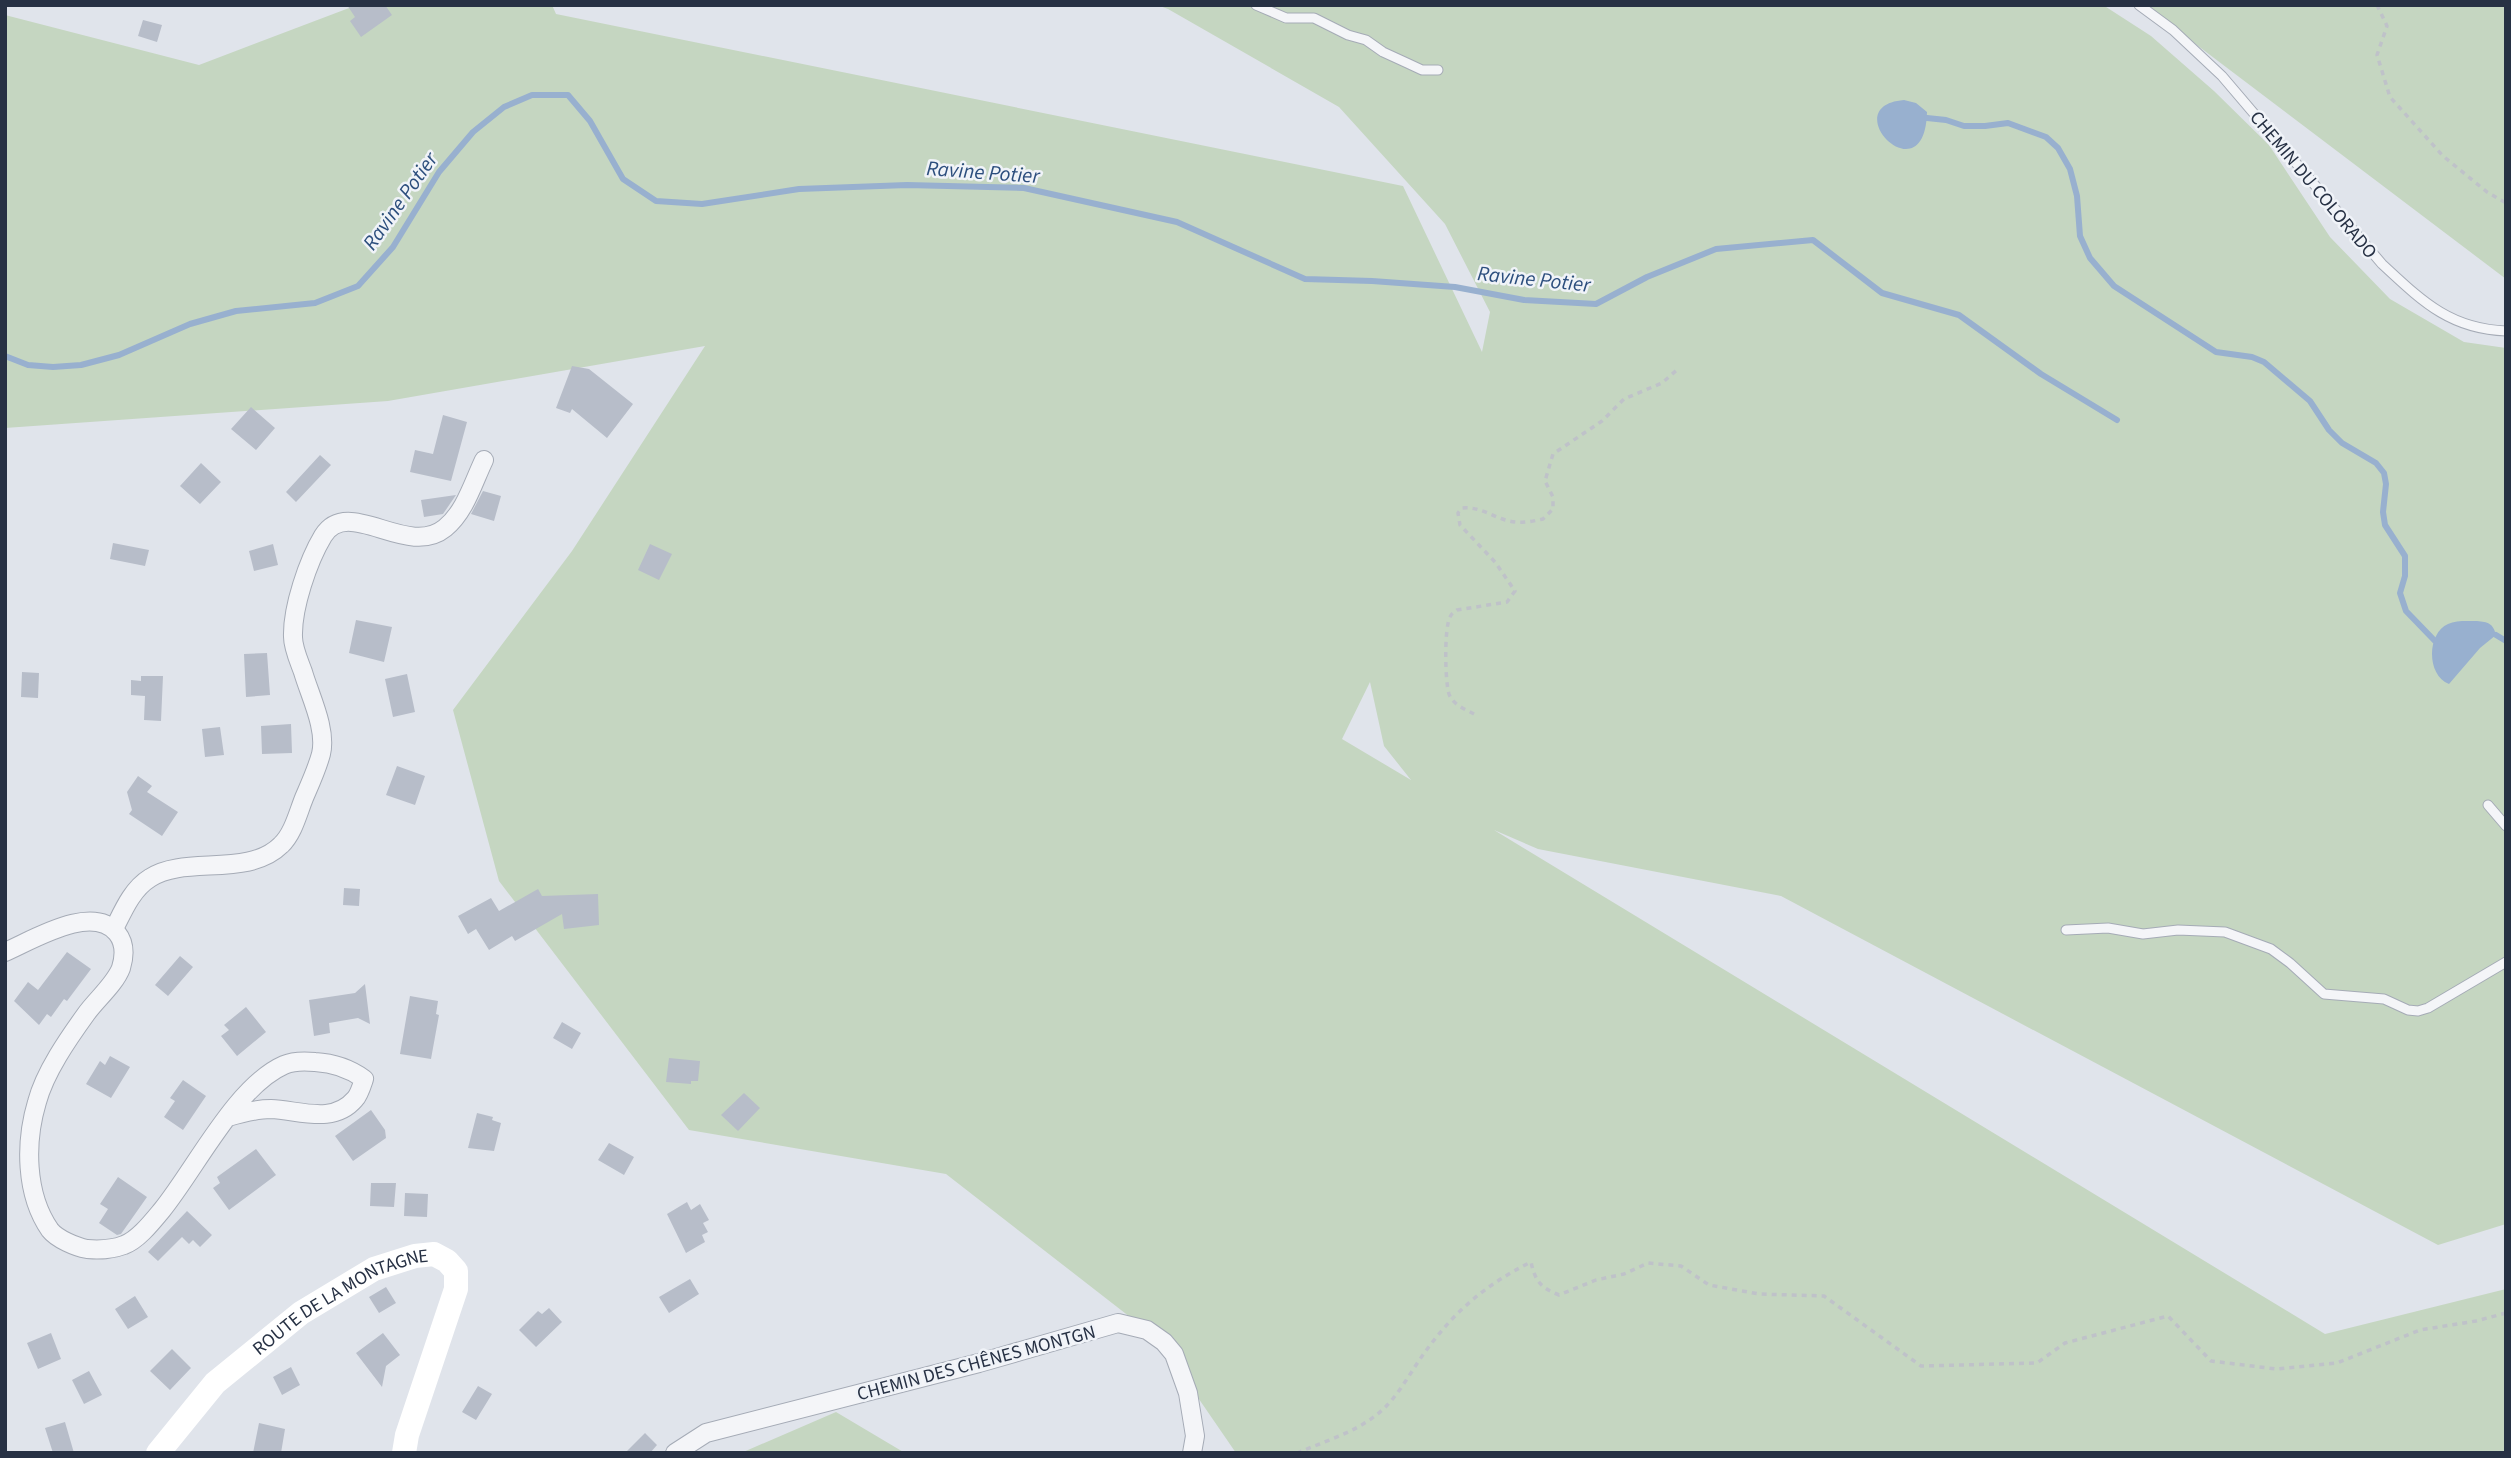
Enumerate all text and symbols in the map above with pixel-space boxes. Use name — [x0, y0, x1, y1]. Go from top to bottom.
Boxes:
street label: CHEMIN DU COLORADO — [2243, 105, 2383, 265]
water label: Ravine Potier — [355, 145, 445, 256]
water label: Ravine Potier — [925, 153, 1041, 191]
water label: Ravine Potier — [1476, 258, 1593, 300]
street label: ROUTE DE LA MONTAGNE — [247, 1243, 430, 1362]
street label: CHEMIN DES CHÊNES MONTGN — [854, 1319, 1099, 1408]

